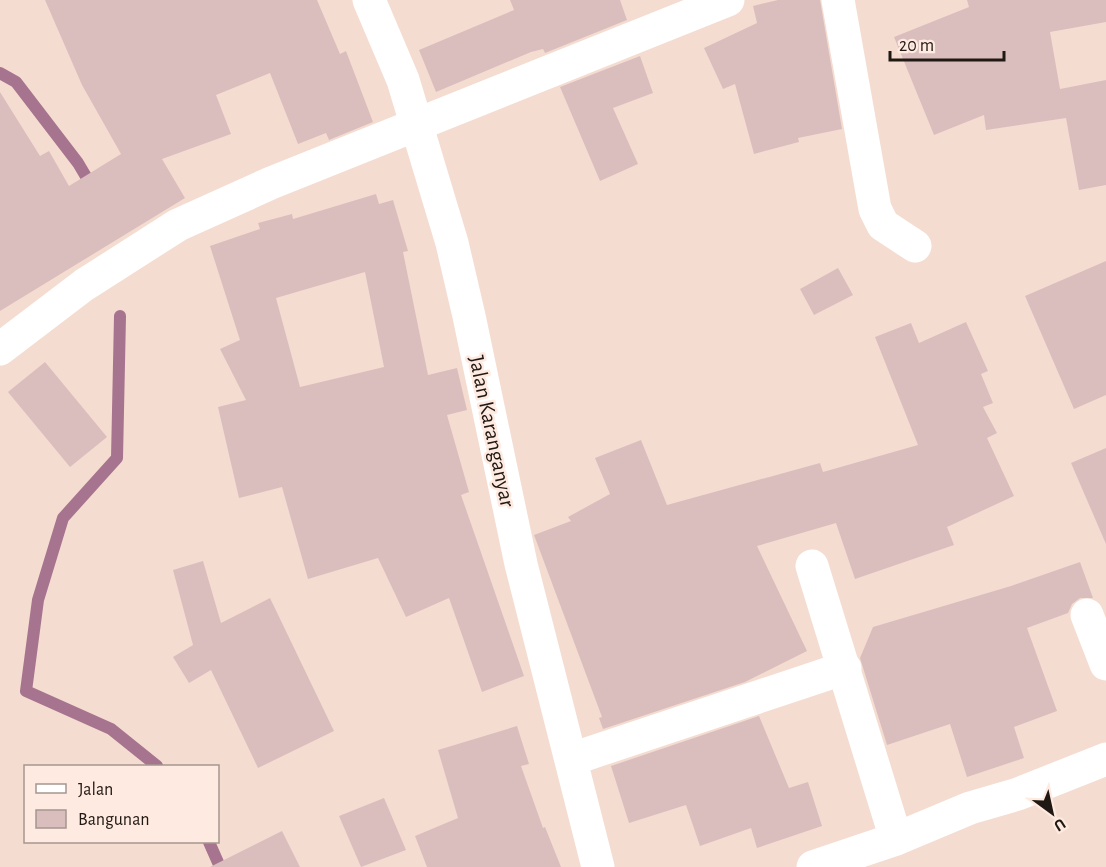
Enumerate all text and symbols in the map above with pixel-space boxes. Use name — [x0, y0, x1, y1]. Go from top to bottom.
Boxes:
scale bar — [890, 24, 1004, 62]
text: 20 m — [899, 37, 934, 55]
street label: Jalan Karanganyar — [465, 353, 519, 509]
legend — [24, 765, 219, 843]
text: Jalan — [78, 781, 113, 799]
north arrow — [1022, 783, 1082, 843]
text: Bangunan — [78, 811, 150, 829]
text: U — [1051, 815, 1068, 834]

